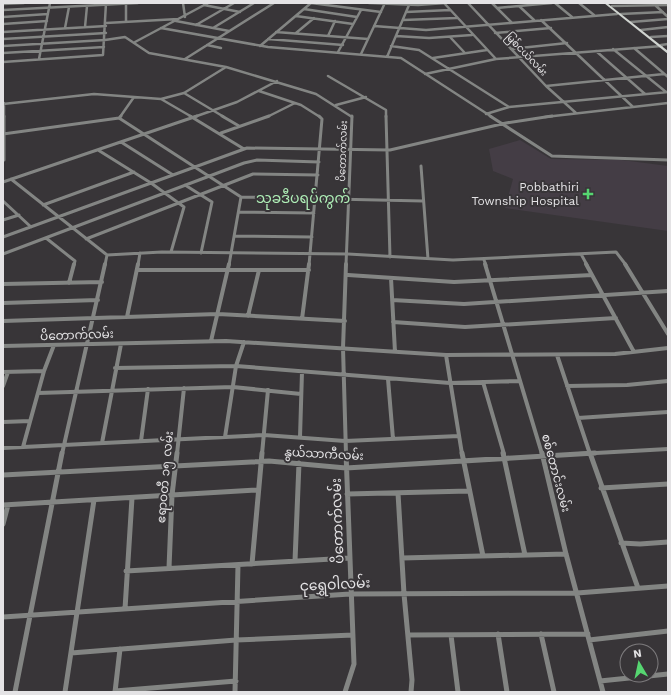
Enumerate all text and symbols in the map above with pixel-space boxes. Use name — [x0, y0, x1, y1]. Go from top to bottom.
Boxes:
street label: မြစ်ငယ်လမ်း — [501, 29, 551, 80]
street label: ပိတောက်လမ်း — [334, 120, 349, 182]
place label: Pobbathiri Township Hospital — [472, 180, 579, 208]
district label: သုခဒီပရပ်ကွက် — [256, 188, 350, 210]
marker: Pobbathiri Township Hospital — [582, 188, 594, 200]
street label: ပိတောက်လမ်း — [40, 325, 114, 343]
street label: ဧရာဝတီ ၁၅ လမ်း — [152, 430, 179, 524]
street label: စစ်တောင်းလမ်း — [539, 432, 575, 514]
street label: နွယ်သာကီလမ်း — [284, 443, 364, 466]
street label: ပိတောက်လမ်း — [326, 478, 346, 564]
street label: ငုရွှေဝါလမ်း — [299, 572, 371, 598]
north arrow — [619, 643, 659, 683]
text: N — [632, 647, 643, 661]

